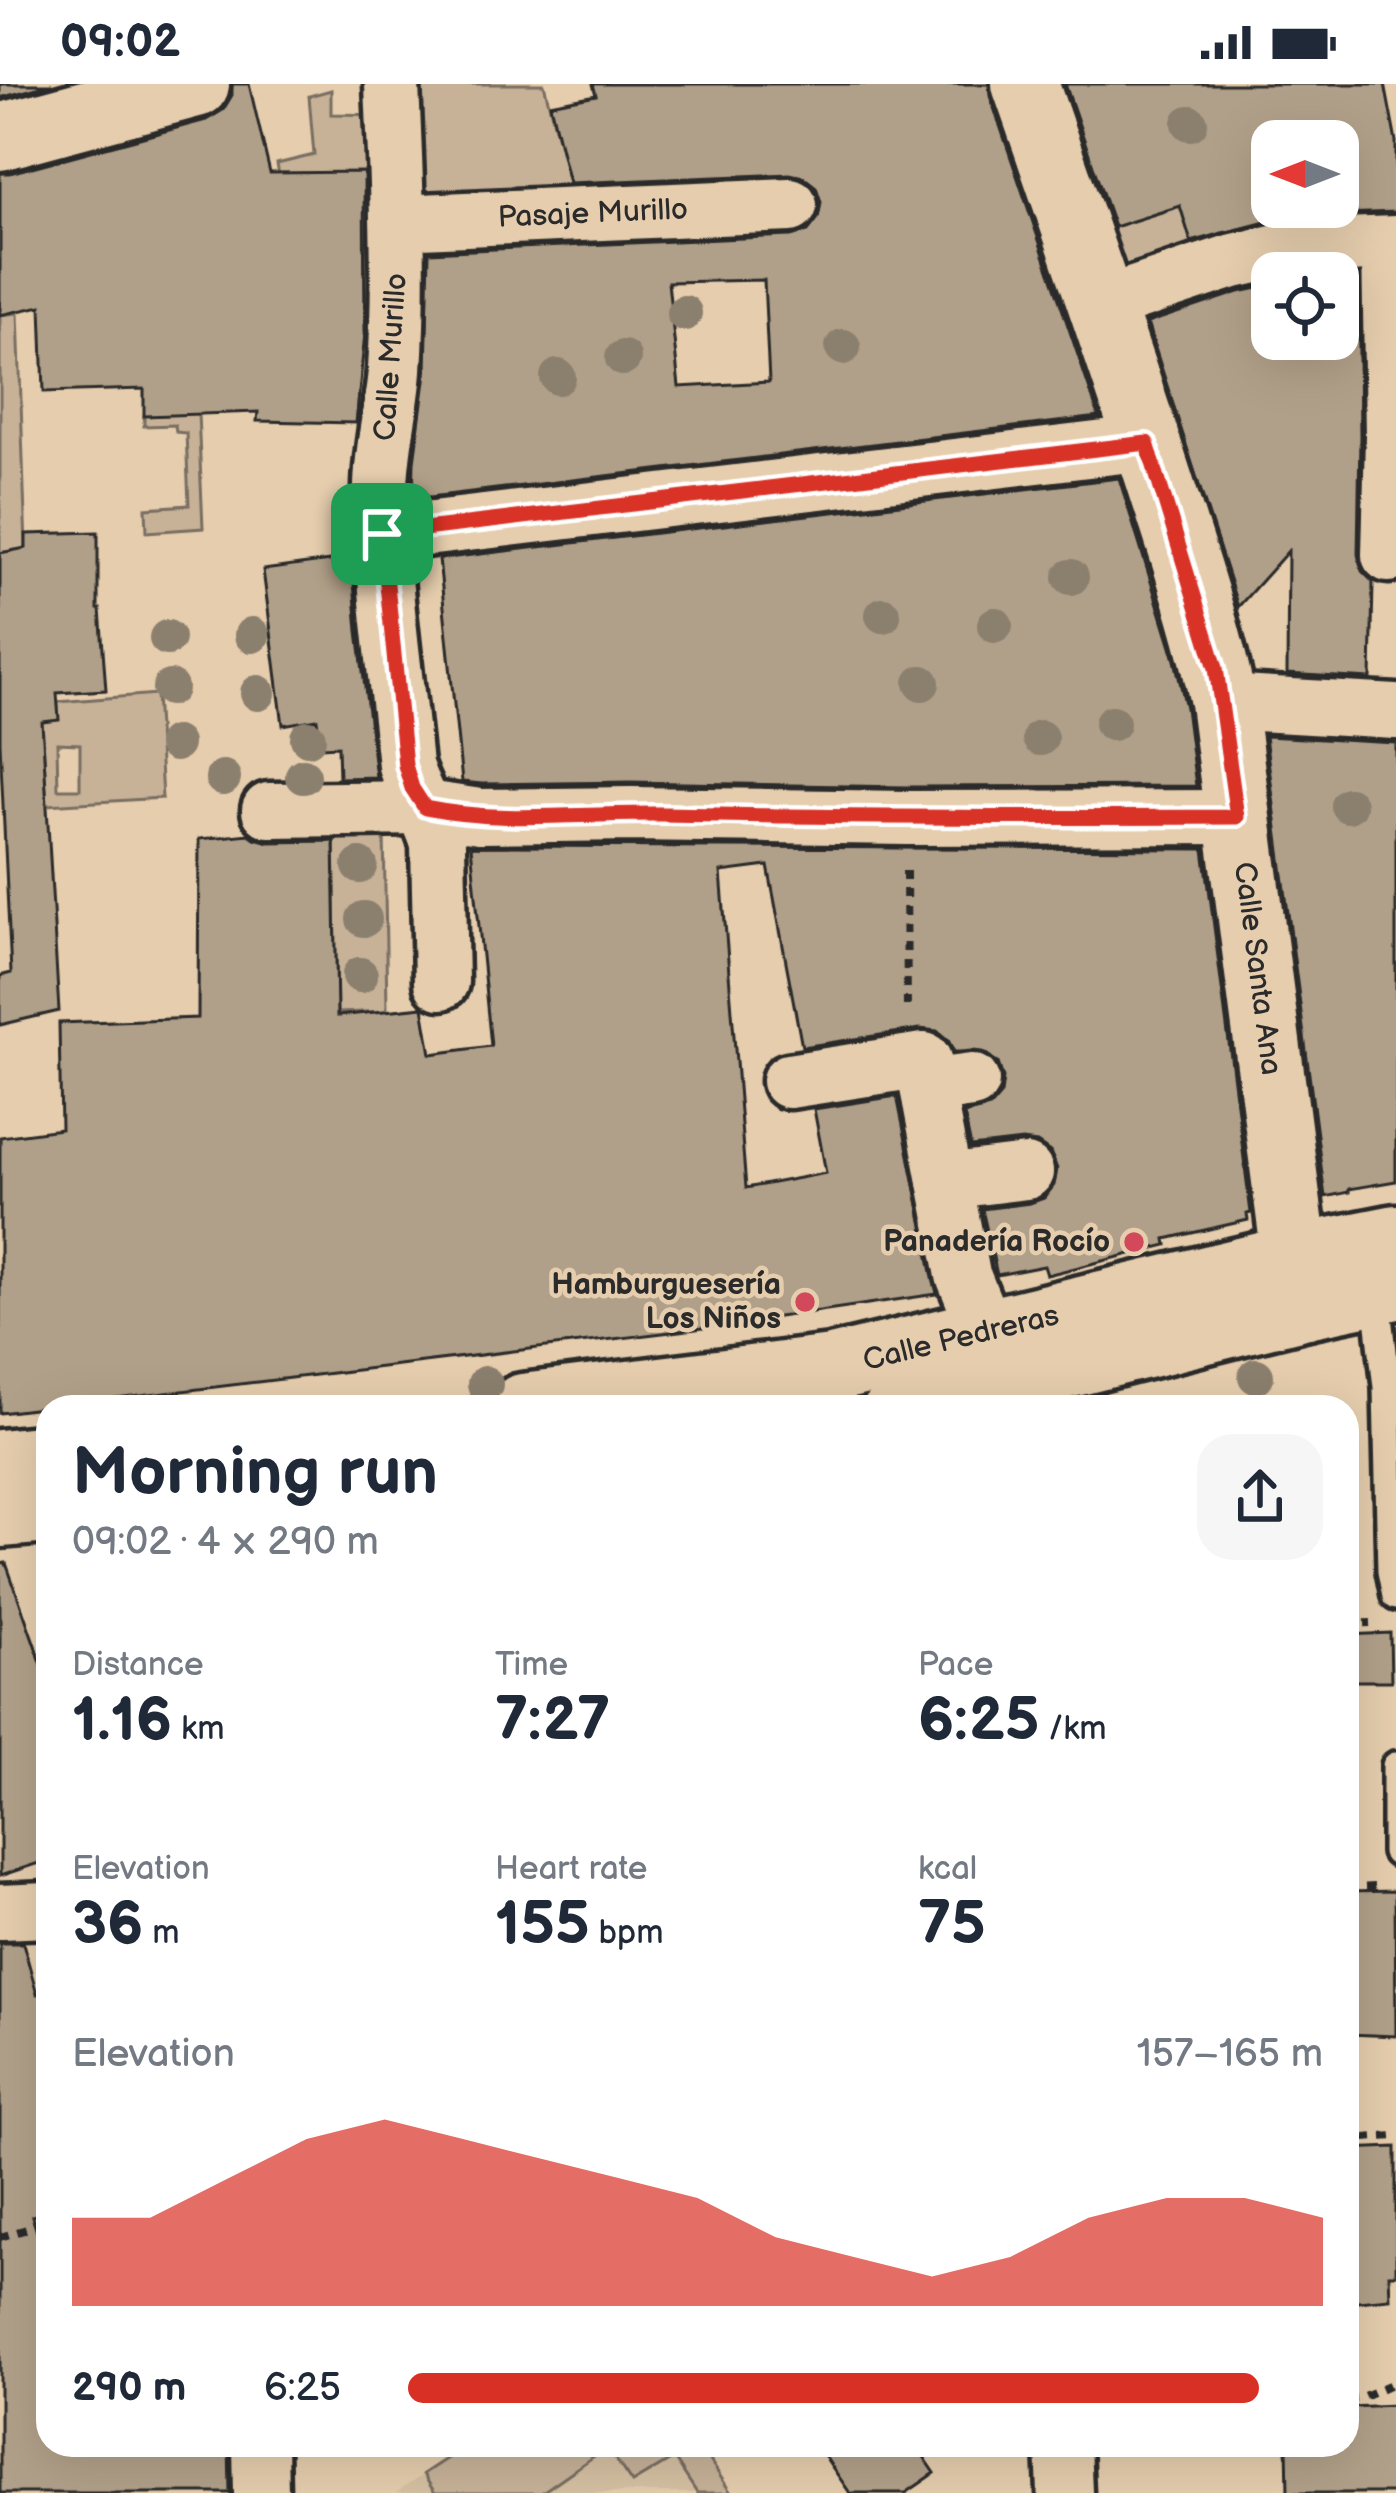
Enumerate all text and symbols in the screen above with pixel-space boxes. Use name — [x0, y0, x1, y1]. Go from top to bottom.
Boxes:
text: 09:02 — [60, 15, 180, 70]
north arrow — [1251, 120, 1359, 228]
map controls — [1251, 120, 1359, 360]
street label: Pasaje Murillo — [497, 191, 689, 236]
button: locate — [1251, 252, 1359, 360]
street label: Calle Murillo — [367, 272, 415, 442]
pin — [331, 483, 433, 585]
icon: arrive — [349, 501, 415, 567]
street label: Calle Santa Ana — [1226, 860, 1289, 1077]
place label: Panadería Rocío — [883, 1224, 1110, 1260]
marker: Panadería Rocío — [1121, 1229, 1147, 1255]
place label: Hamburguesería Los Niños — [552, 1267, 781, 1337]
marker: Hamburguesería Los Niños — [792, 1289, 818, 1315]
street label: Calle Pedreras — [859, 1297, 1063, 1379]
text: Morning run — [72, 1434, 438, 1513]
button: share — [1197, 1434, 1323, 1560]
text: 09:02 · 4 × 290 m — [72, 1519, 379, 1566]
text: Distance — [72, 1645, 204, 1685]
text: Time — [495, 1645, 568, 1685]
text: Pace — [918, 1645, 993, 1685]
text: 1.16 — [72, 1685, 172, 1757]
text: 7:27 — [495, 1685, 610, 1757]
text: 6:25 — [918, 1685, 1039, 1757]
text: km — [172, 1709, 224, 1749]
text: /km — [1039, 1709, 1107, 1749]
text: Elevation — [72, 1849, 210, 1889]
text: Heart rate — [495, 1849, 647, 1889]
text: kcal — [918, 1849, 977, 1889]
text: 36 — [72, 1889, 143, 1961]
text: 155 — [495, 1889, 590, 1961]
text: 75 — [918, 1889, 986, 1961]
text: m — [143, 1913, 180, 1953]
text: bpm — [590, 1913, 663, 1953]
text: Elevation — [72, 2031, 235, 2078]
text: 157–165 m — [1137, 2031, 1323, 2078]
text: 290 m — [72, 2365, 186, 2412]
text: 6:25 — [264, 2365, 341, 2412]

